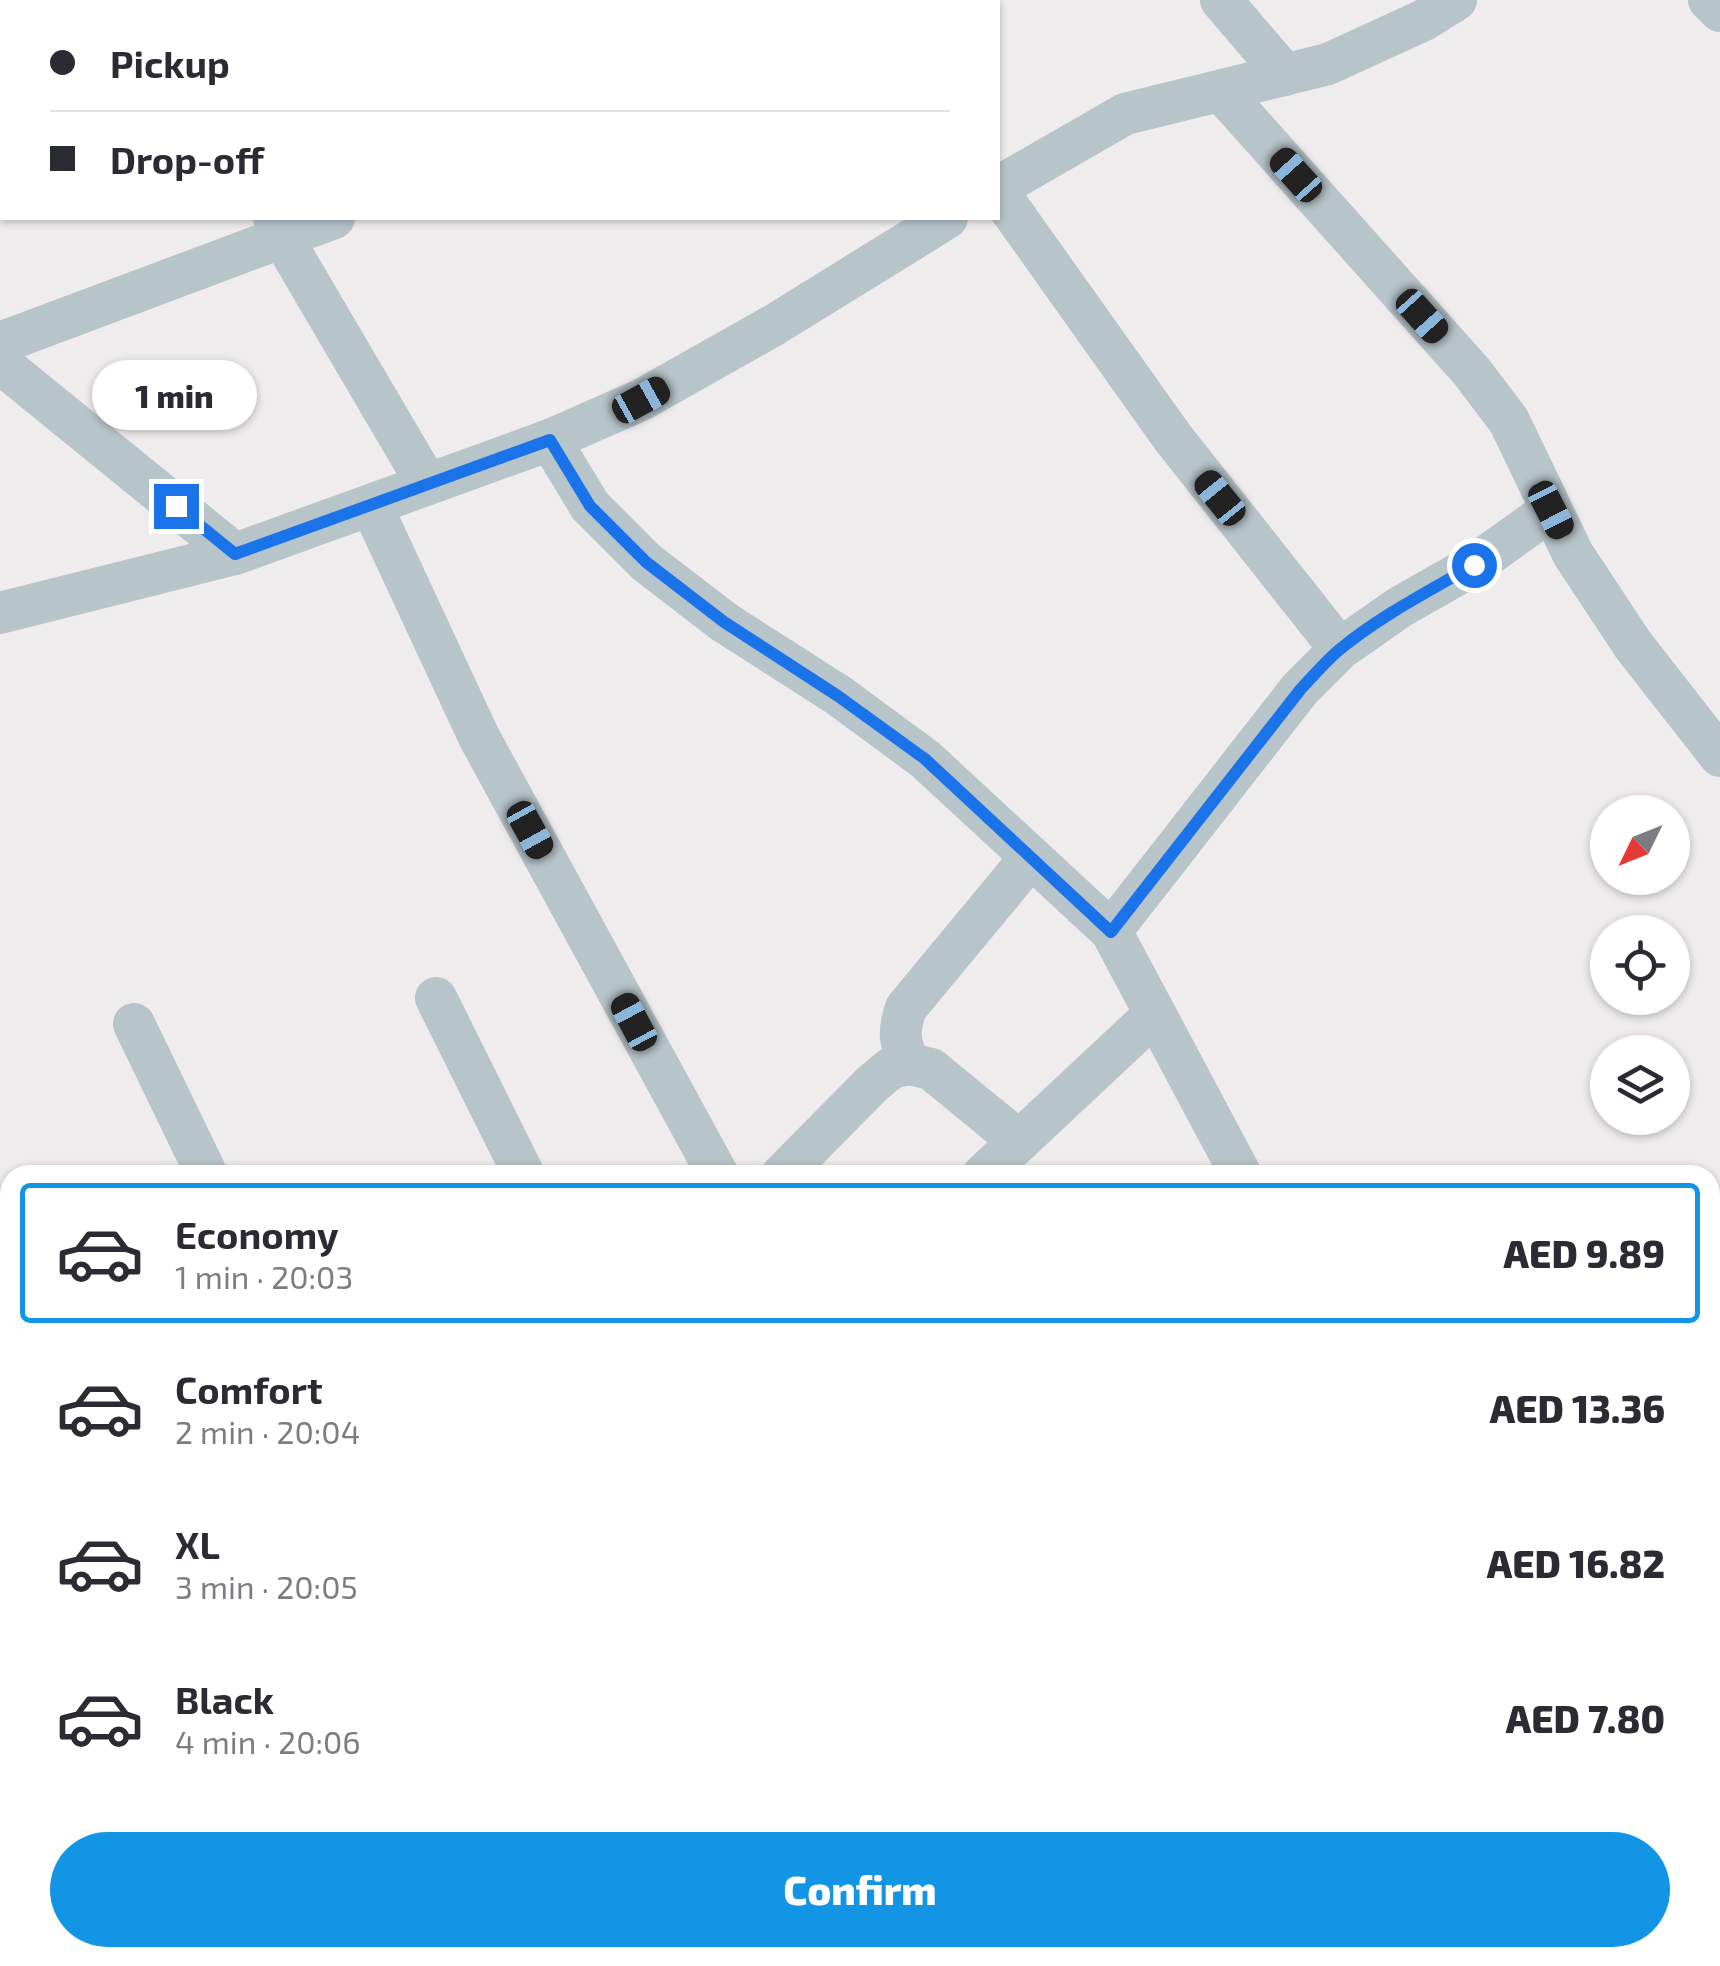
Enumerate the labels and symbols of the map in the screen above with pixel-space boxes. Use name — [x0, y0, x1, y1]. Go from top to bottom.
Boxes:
car — [1265, 143, 1327, 207]
car — [1391, 284, 1453, 348]
callout: 1 min — [94, 361, 258, 431]
car — [607, 372, 675, 428]
car — [1189, 465, 1251, 531]
car — [1524, 476, 1578, 544]
route end — [154, 484, 199, 529]
route start — [1452, 543, 1497, 588]
north arrow — [1590, 795, 1690, 895]
car — [502, 796, 558, 864]
car — [607, 988, 661, 1056]

